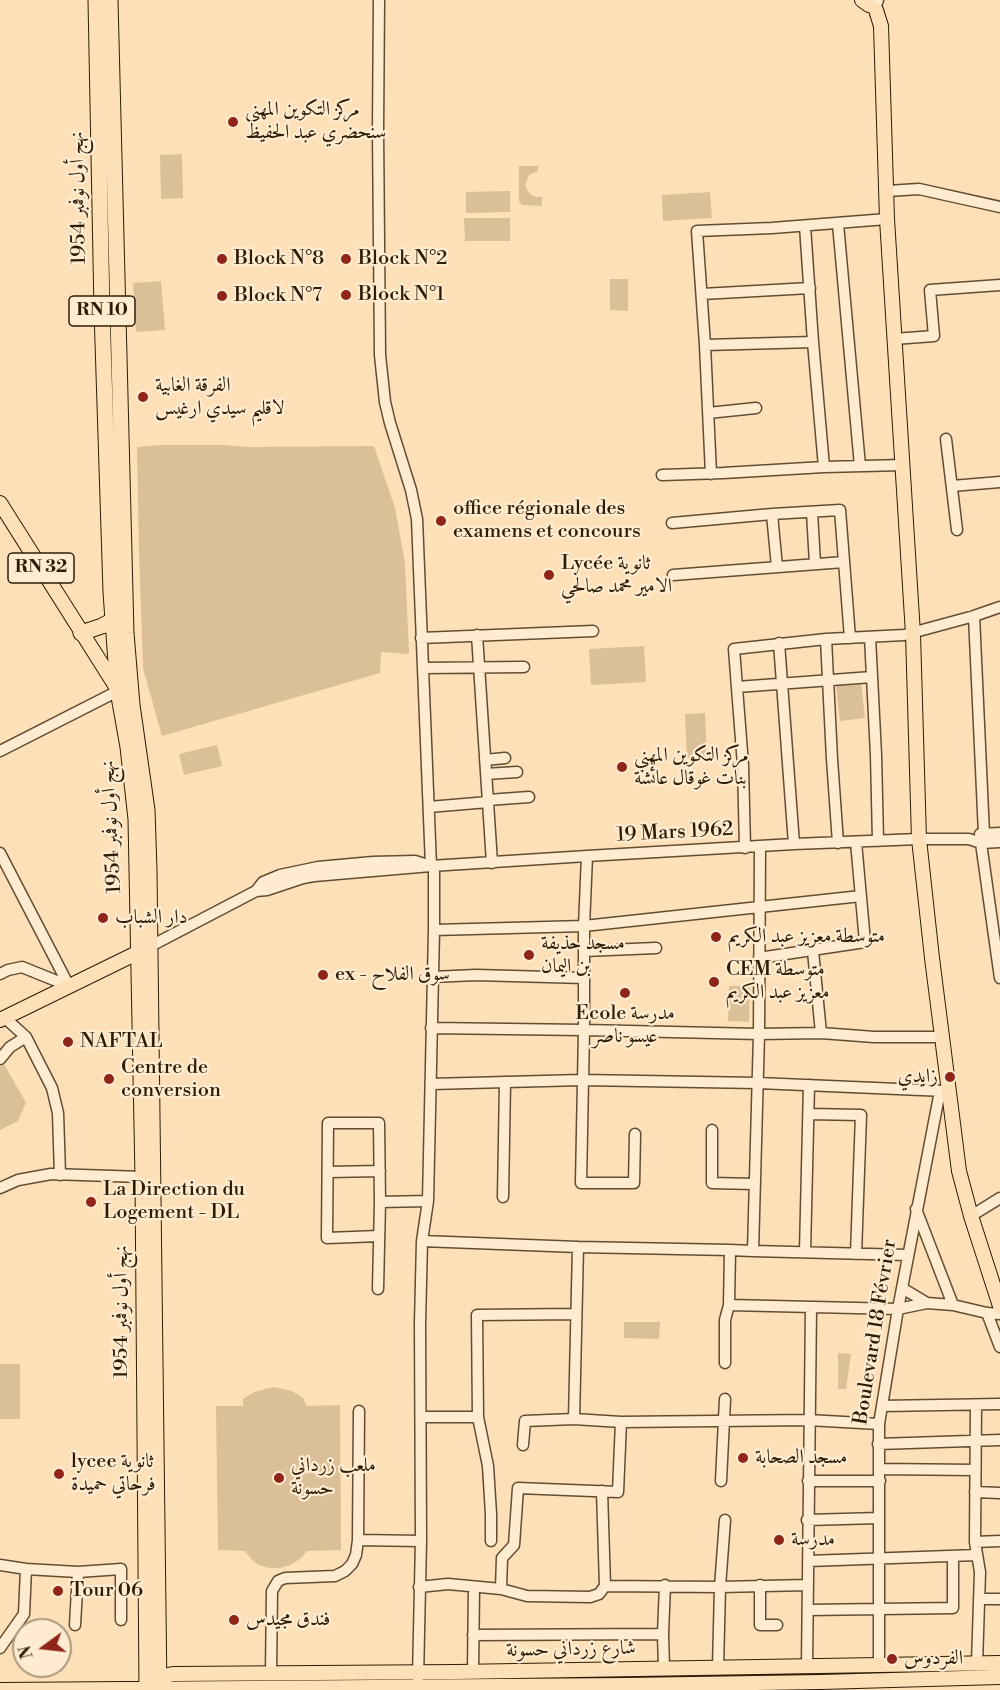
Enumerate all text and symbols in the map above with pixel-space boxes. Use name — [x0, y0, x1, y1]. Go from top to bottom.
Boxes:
place label: مركز التكوين المهني سنحضري عبد الحفيظ — [245, 98, 386, 145]
marker: مركز التكوين المهني سنحضري عبد الحفيظ — [226, 115, 240, 129]
street label: نهج أول نوفمبر 1954 — [66, 131, 92, 265]
place label: Block N°8 — [234, 247, 324, 271]
place label: Block N°2 — [358, 247, 447, 271]
marker: Block N°8 — [215, 252, 229, 266]
marker: Block N°2 — [339, 252, 353, 266]
place label: Block N°1 — [358, 283, 445, 307]
place label: Block N°7 — [234, 284, 322, 308]
marker: Block N°1 — [339, 288, 353, 302]
marker: Block N°7 — [215, 289, 229, 303]
road number: RN 10 — [69, 296, 135, 326]
place label: الفرقة الغابية لاقليم سيدي ارغيس — [155, 374, 285, 421]
marker: الفرقة الغابية لاقليم سيدي ارغيس — [136, 390, 150, 404]
place label: office régionale des examens et concours — [453, 497, 641, 544]
marker: office régionale des examens et concours — [434, 514, 448, 528]
place label: Lycée ثانوية الامير محمد صالحي — [561, 552, 672, 599]
road number: RN 32 — [8, 553, 74, 583]
marker: Lycée ثانوية الامير محمد صالحي — [542, 568, 556, 582]
place label: مركز التكوين المهني بنات غوقال عائشة — [634, 744, 749, 791]
street label: نهج أول نوفمبر 1954 — [97, 760, 127, 894]
marker: مركز التكوين المهني بنات غوقال عائشة — [615, 760, 629, 774]
street label: 19 Mars 1962 — [616, 818, 734, 848]
place label: دار الشباب — [115, 906, 188, 930]
marker: دار الشباب — [96, 911, 110, 925]
place label: متوسطة معزيز عبد الكريم — [728, 925, 885, 949]
marker: متوسطة معزيز عبد الكريم — [709, 930, 723, 944]
place label: مسجد حذيفة بن اليمان — [541, 932, 625, 979]
marker: مسجد حذيفة بن اليمان — [522, 948, 536, 962]
place label: CEM متوسطة معزيز عبد الكريم — [726, 958, 829, 1005]
place label: ex - سوق الفلاح — [335, 963, 450, 987]
marker: ex - سوق الفلاح — [316, 968, 330, 982]
marker: CEM متوسطة معزيز عبد الكريم — [707, 975, 721, 989]
marker: Ecole مدرسة عيسو ناصر — [618, 986, 632, 1000]
place label: Ecole مدرسة عيسو ناصر — [575, 1002, 675, 1049]
place label: NAFTAL — [80, 1030, 162, 1054]
marker: NAFTAL — [61, 1035, 75, 1049]
place label: Centre de conversion — [121, 1056, 221, 1103]
place label: زايدي — [897, 1065, 938, 1089]
marker: زايدي — [943, 1070, 957, 1084]
marker: Centre de conversion — [102, 1072, 116, 1086]
place label: La Direction du Logement - DL — [103, 1178, 245, 1225]
marker: La Direction du Logement - DL — [84, 1195, 98, 1209]
street label: Boulevard 18 Février — [849, 1238, 903, 1426]
street label: نهج أول نوفمبر 1954 — [110, 1245, 134, 1379]
place label: مسجد الصحابة — [755, 1446, 847, 1470]
place label: lycee ثانوية فرحاتي حميدة — [71, 1450, 156, 1497]
marker: مسجد الصحابة — [736, 1451, 750, 1465]
place label: ملعب زرداني حسونة — [291, 1454, 376, 1501]
marker: lycee ثانوية فرحاتي حميدة — [52, 1467, 66, 1481]
marker: ملعب زرداني حسونة — [272, 1471, 286, 1485]
place label: مدرسة — [791, 1528, 835, 1552]
marker: مدرسة — [772, 1533, 786, 1547]
place label: Tour 06 — [70, 1579, 143, 1603]
marker: Tour 06 — [51, 1584, 65, 1598]
place label: فندق مجيدس — [246, 1608, 330, 1632]
marker: فندق مجيدس — [227, 1613, 241, 1627]
north arrow — [12, 1618, 72, 1678]
street label: شارع زرداني حسونة — [506, 1637, 636, 1663]
text: N — [15, 1643, 38, 1661]
place label: الفردوس — [904, 1647, 963, 1671]
marker: الفردوس — [885, 1652, 899, 1666]

